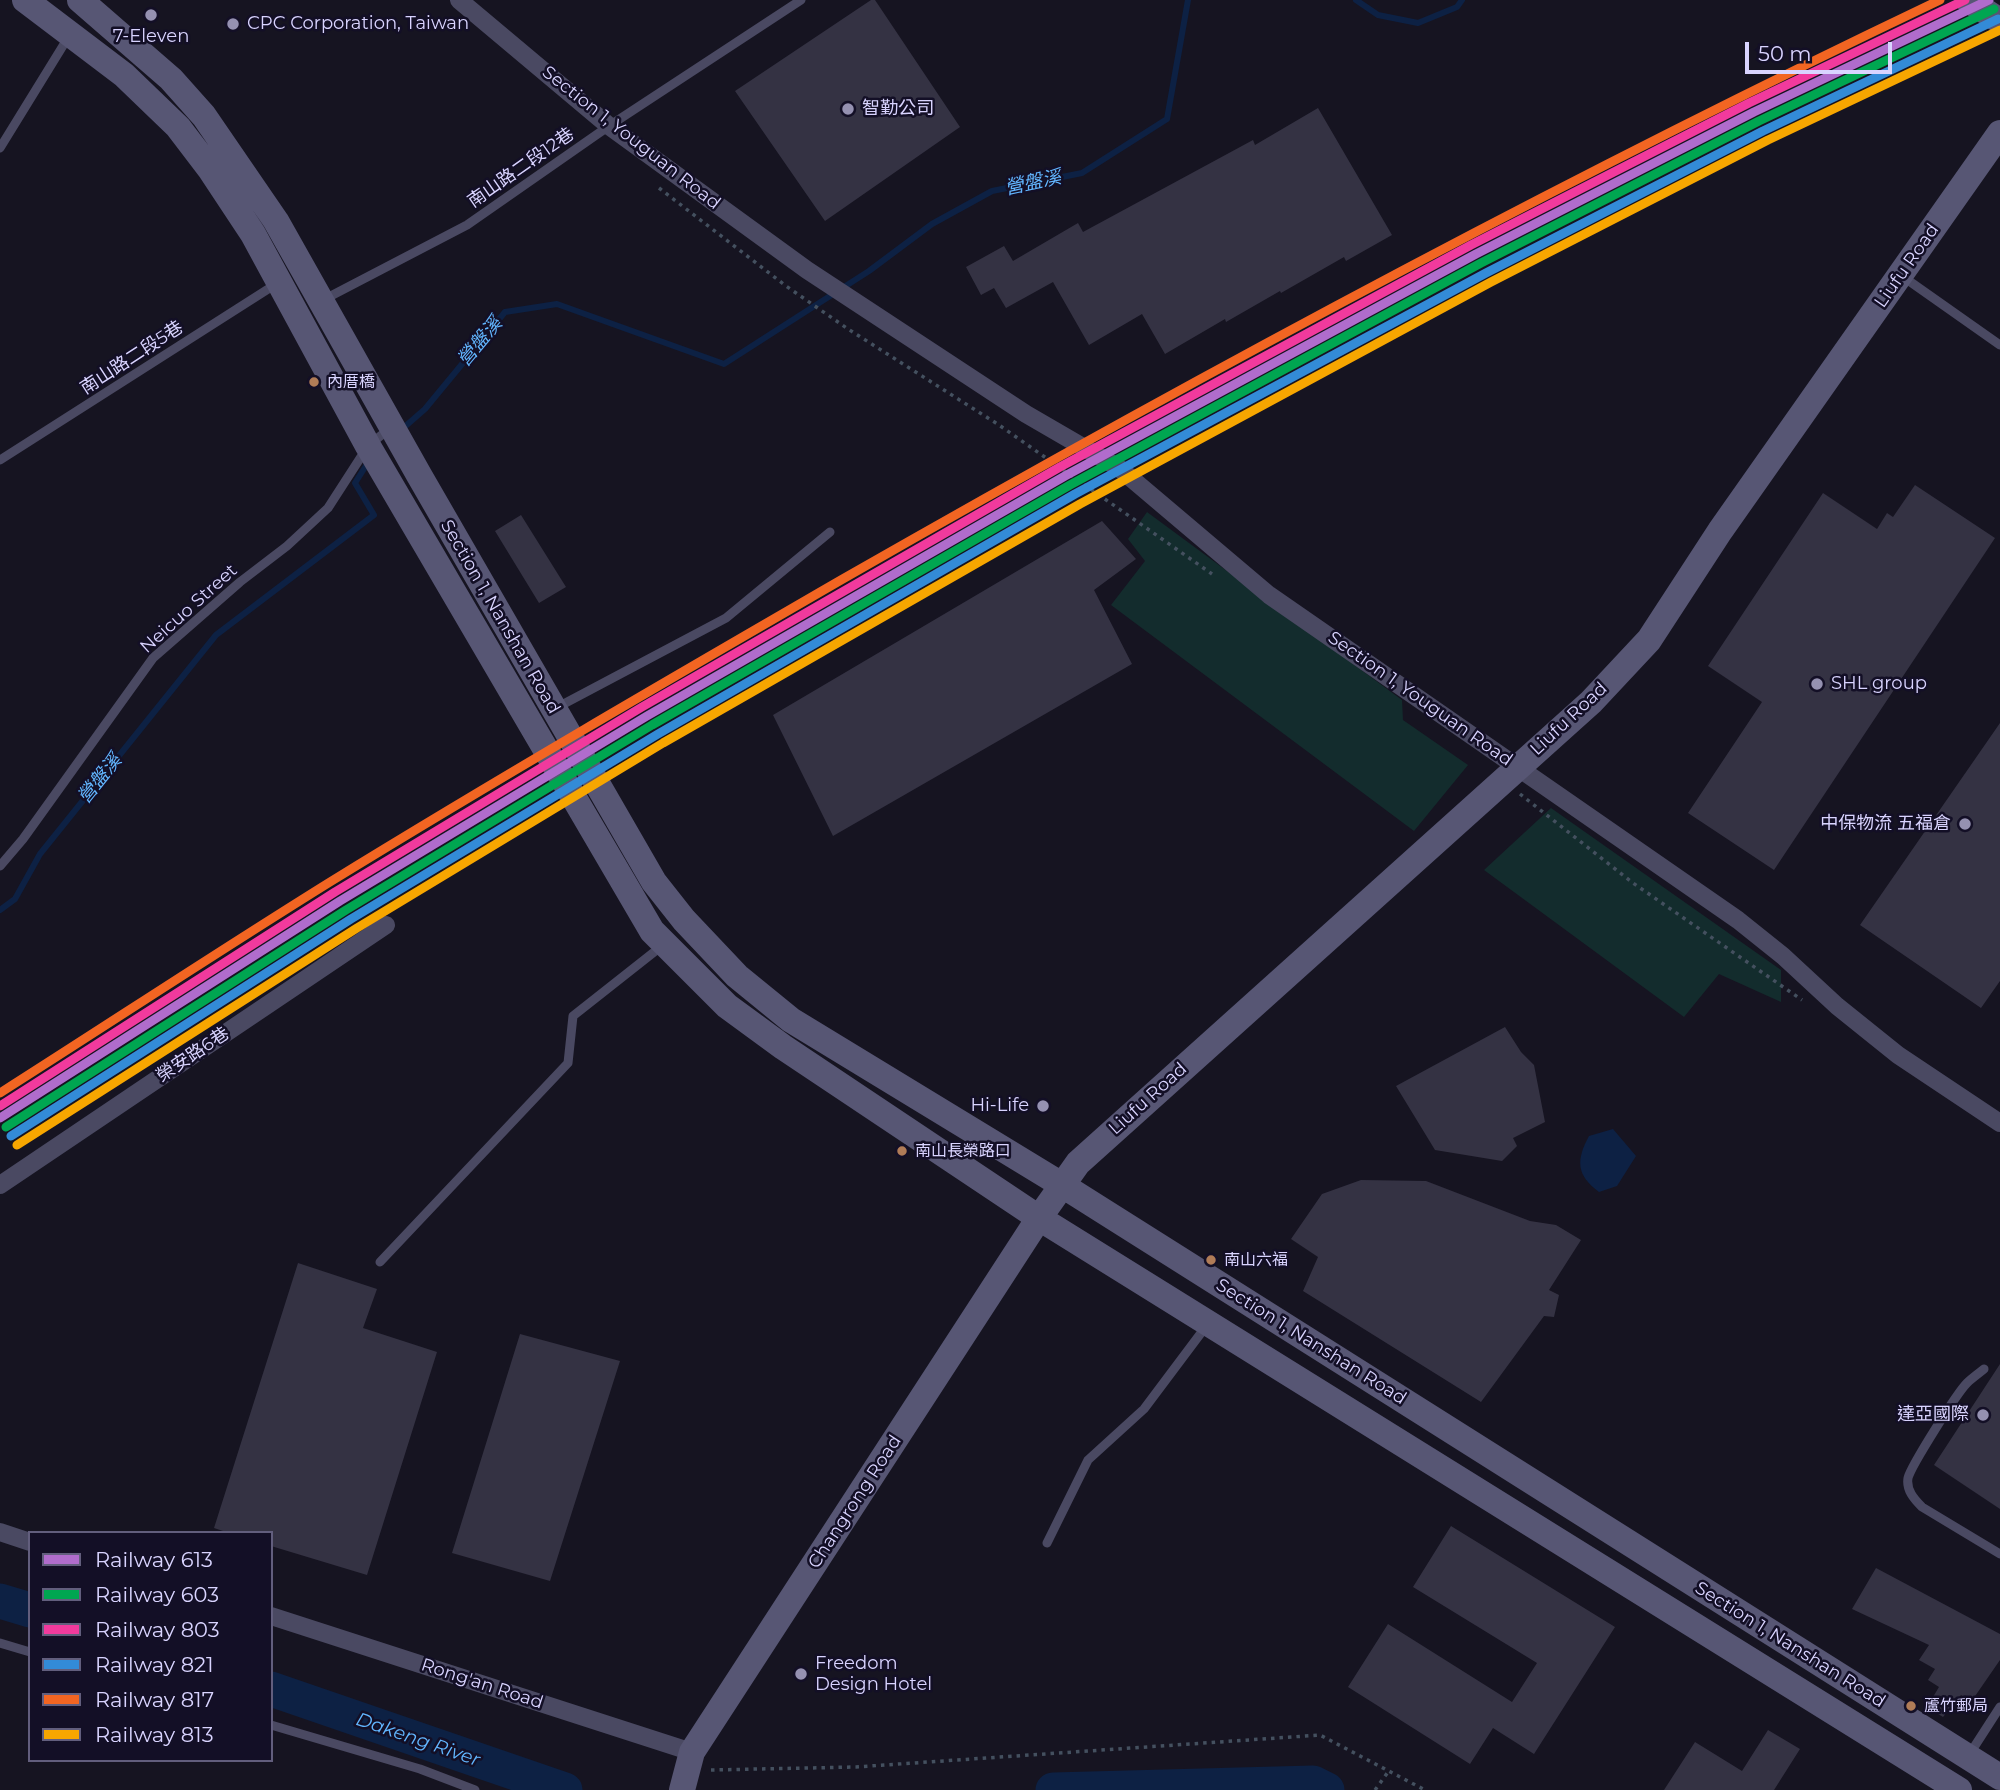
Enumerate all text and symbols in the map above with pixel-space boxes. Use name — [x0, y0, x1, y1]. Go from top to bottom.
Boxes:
marker: 7-Eleven — [143, 7, 159, 23]
place label: CPC Corporation, Taiwan — [247, 13, 469, 35]
marker: CPC Corporation, Taiwan — [225, 16, 241, 32]
place label: 7-Eleven — [113, 26, 189, 48]
scale bar — [1748, 28, 1895, 72]
text: 50 m — [1758, 41, 1812, 66]
street label: Section 1, Youguan Road — [538, 62, 724, 214]
place label: 智勤公司 — [862, 98, 934, 120]
marker: 智勤公司 — [840, 101, 856, 117]
street label: 南山路二段12巷 — [464, 123, 578, 213]
water label: 營盤溪 — [1003, 166, 1063, 200]
street label: Liufu Road — [1870, 220, 1944, 312]
water label: 營盤溪 — [453, 313, 507, 371]
street label: 南山路二段5巷 — [77, 317, 187, 399]
place label: 內厝橋 — [327, 372, 375, 392]
marker: 內厝橋 — [307, 375, 321, 389]
street label: Section 1, Nanshan Road — [436, 516, 564, 718]
street label: Neicuo Street — [136, 560, 242, 658]
street label: Section 1, Youguan Road — [1324, 627, 1516, 771]
place label: SHL group — [1831, 673, 1927, 695]
marker: SHL group — [1809, 676, 1825, 692]
street label: Liufu Road — [1526, 678, 1612, 760]
water label: 營盤溪 — [73, 750, 127, 808]
place label: 中保物流 五福倉 — [1820, 813, 1951, 835]
marker: 中保物流 五福倉 — [1957, 816, 1973, 832]
street label: 榮安路6巷 — [153, 1023, 233, 1087]
street label: Liufu Road — [1105, 1058, 1191, 1140]
place label: Hi-Life — [970, 1095, 1029, 1117]
marker: Hi-Life — [1035, 1098, 1051, 1114]
place label: 南山長榮路口 — [915, 1141, 1011, 1161]
marker: 南山長榮路口 — [895, 1144, 909, 1158]
place label: 南山六福 — [1224, 1250, 1288, 1270]
marker: 南山六福 — [1204, 1253, 1218, 1267]
street label: Section 1, Nanshan Road — [1212, 1274, 1410, 1410]
place label: 達亞國際 — [1897, 1404, 1969, 1426]
marker: 達亞國際 — [1975, 1407, 1991, 1423]
street label: Changrong Road — [804, 1431, 906, 1573]
legend — [28, 1531, 273, 1762]
text: Railway 613 — [95, 1547, 213, 1572]
street label: Section 1, Nanshan Road — [1691, 1577, 1889, 1713]
text: Railway 603 — [95, 1582, 219, 1607]
text: Railway 803 — [95, 1617, 220, 1642]
text: Railway 821 — [95, 1652, 214, 1677]
place label: Freedom Design Hotel — [815, 1653, 932, 1696]
street label: Rong'an Road — [418, 1654, 546, 1714]
marker: Freedom Design Hotel — [793, 1666, 809, 1682]
text: Railway 817 — [95, 1687, 214, 1712]
place label: 蘆竹郵局 — [1924, 1696, 1988, 1716]
marker: 蘆竹郵局 — [1904, 1699, 1918, 1713]
water label: Dakeng River — [353, 1708, 483, 1772]
text: Railway 813 — [95, 1722, 214, 1747]

